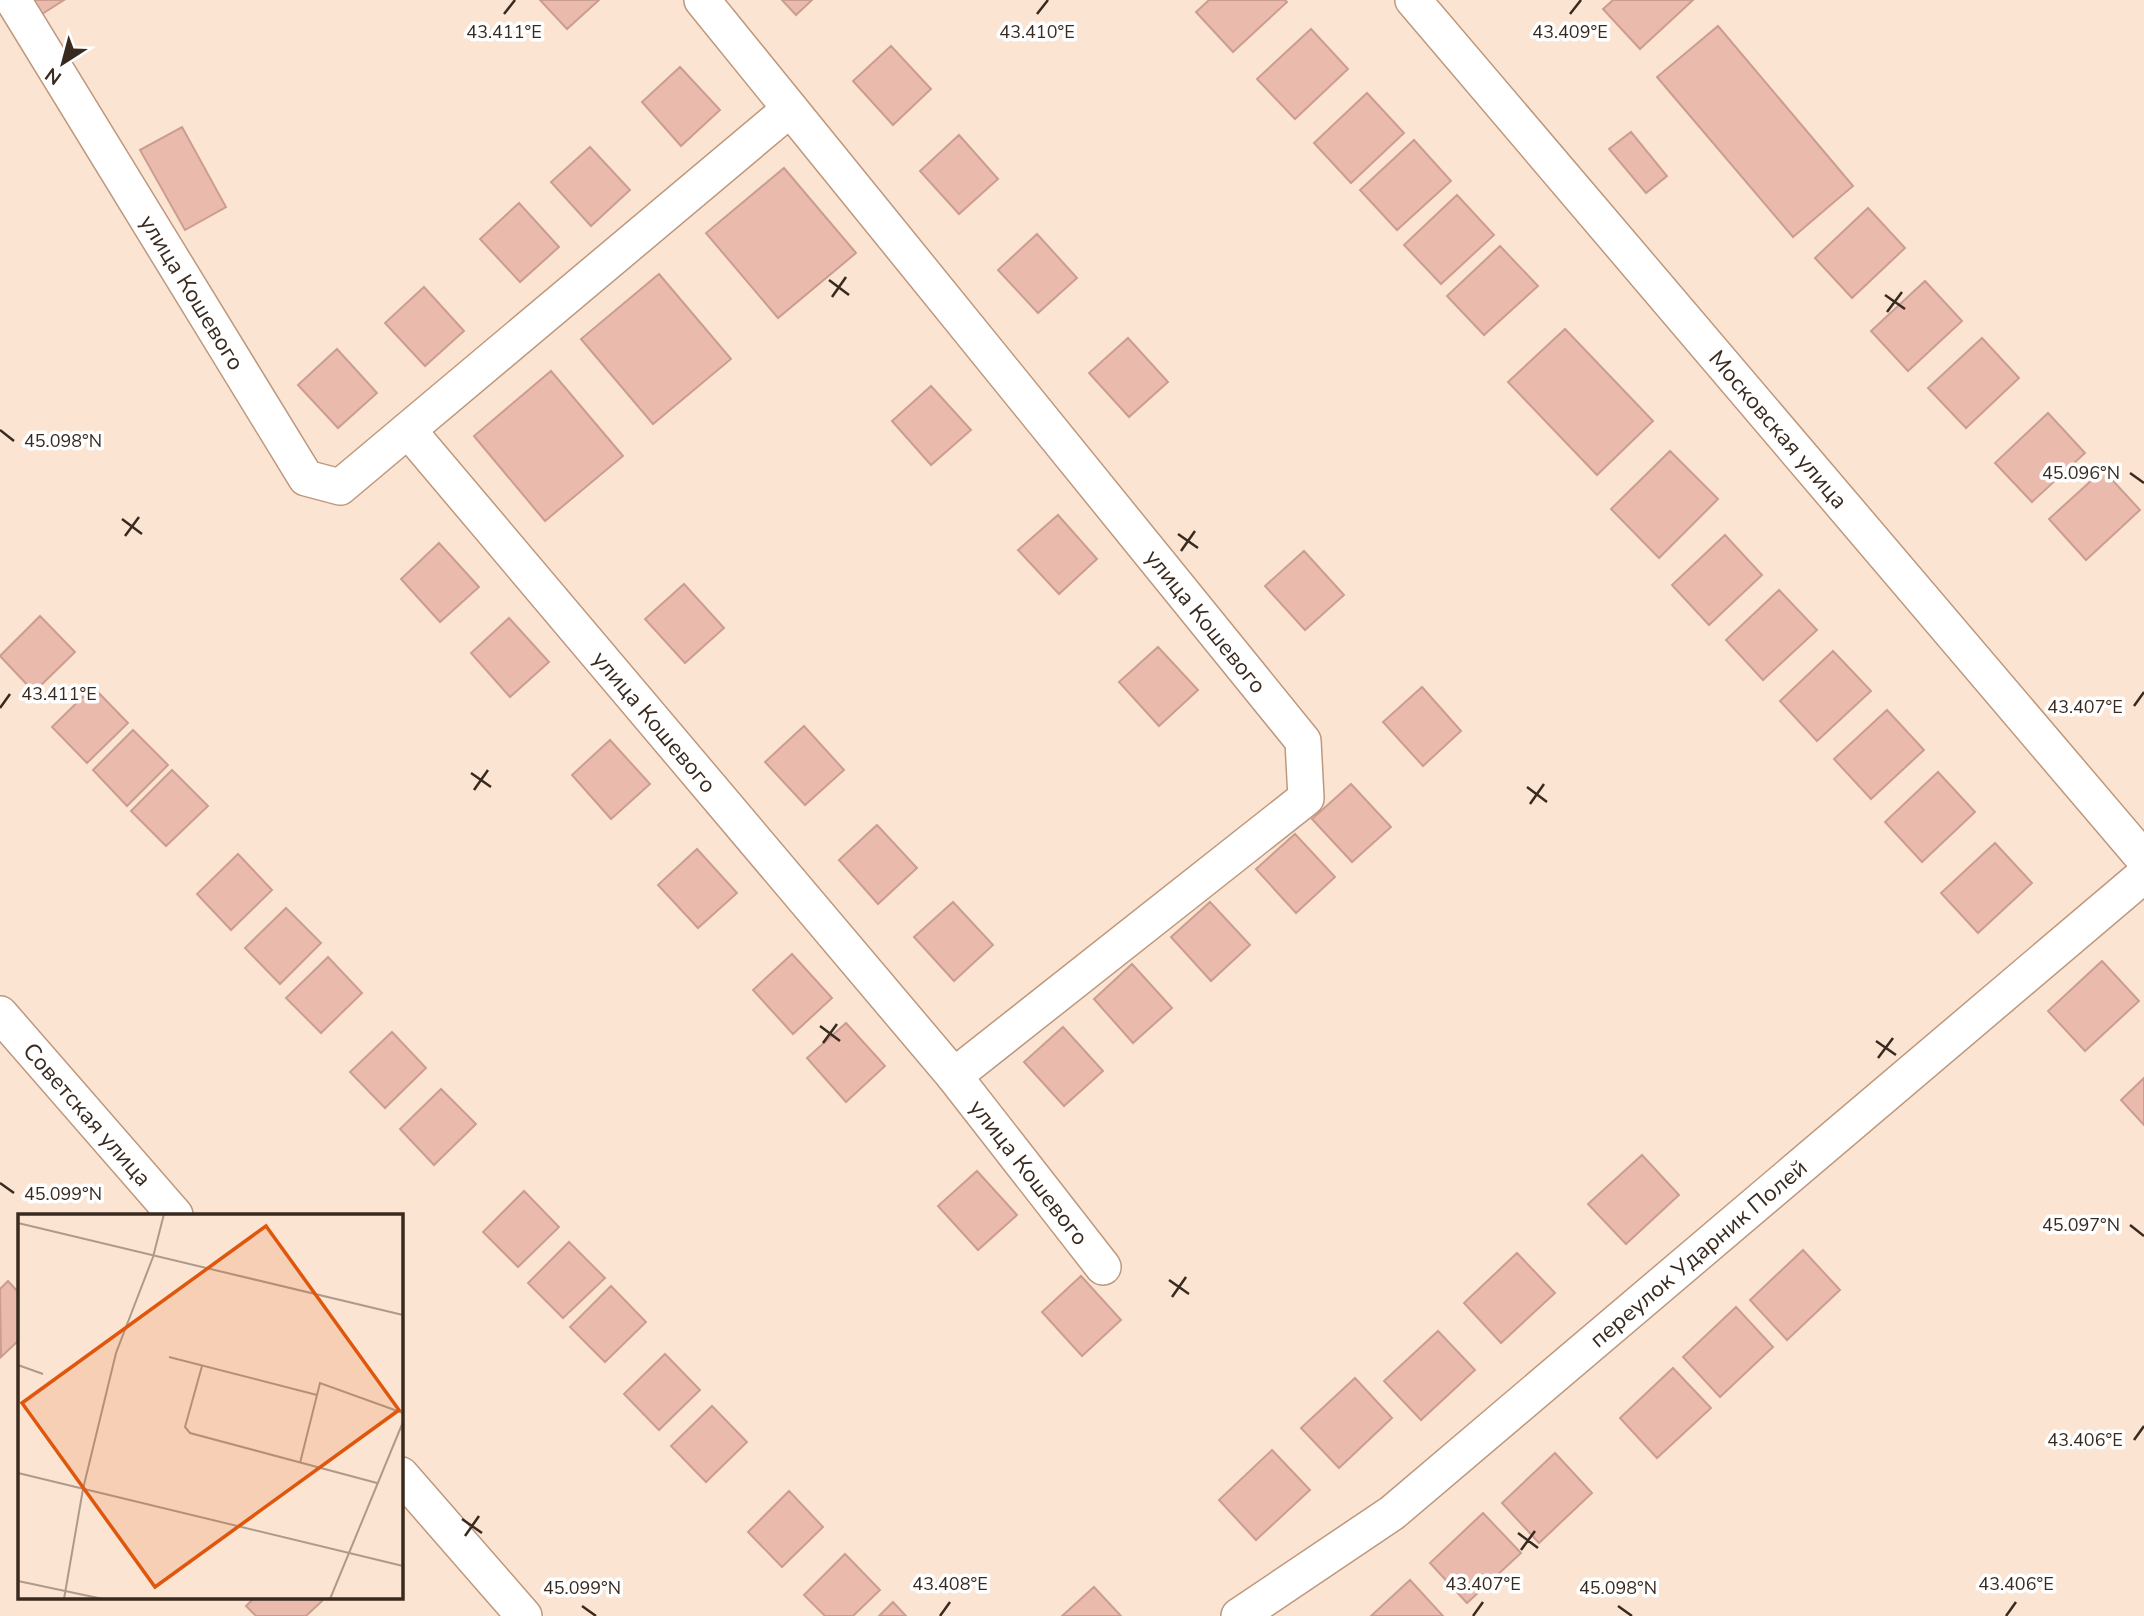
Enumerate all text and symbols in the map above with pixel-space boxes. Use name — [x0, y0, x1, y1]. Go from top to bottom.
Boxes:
text: 43.411°E — [466, 20, 542, 44]
text: 43.410°E — [999, 20, 1075, 44]
text: 43.409°E — [1532, 20, 1608, 44]
north arrow — [28, 28, 98, 98]
text: N — [40, 61, 67, 91]
street label: улица Кошевого — [132, 209, 251, 376]
street label: Московская улица — [1702, 344, 1855, 516]
text: 45.098°N — [24, 429, 102, 453]
text: 45.096°N — [2042, 461, 2120, 485]
street label: улица Кошевого — [1138, 543, 1273, 700]
street label: улица Кошевого — [585, 644, 723, 800]
text: 43.411°E — [21, 682, 97, 706]
text: 43.407°E — [2047, 695, 2123, 719]
street label: Советская улица — [16, 1036, 158, 1193]
street label: улица Кошевого — [962, 1093, 1095, 1252]
street label: переулок Ударник Полей — [1583, 1152, 1814, 1355]
text: 45.099°N — [24, 1182, 102, 1206]
text: 45.097°N — [2042, 1213, 2120, 1237]
inset map — [18, 1214, 402, 1598]
text: 43.406°E — [2047, 1428, 2123, 1452]
text: 43.408°E — [912, 1572, 988, 1596]
text: 43.407°E — [1445, 1572, 1521, 1596]
text: 43.406°E — [1978, 1572, 2054, 1596]
text: 45.099°N — [543, 1576, 621, 1600]
text: 45.098°N — [1579, 1576, 1657, 1600]

